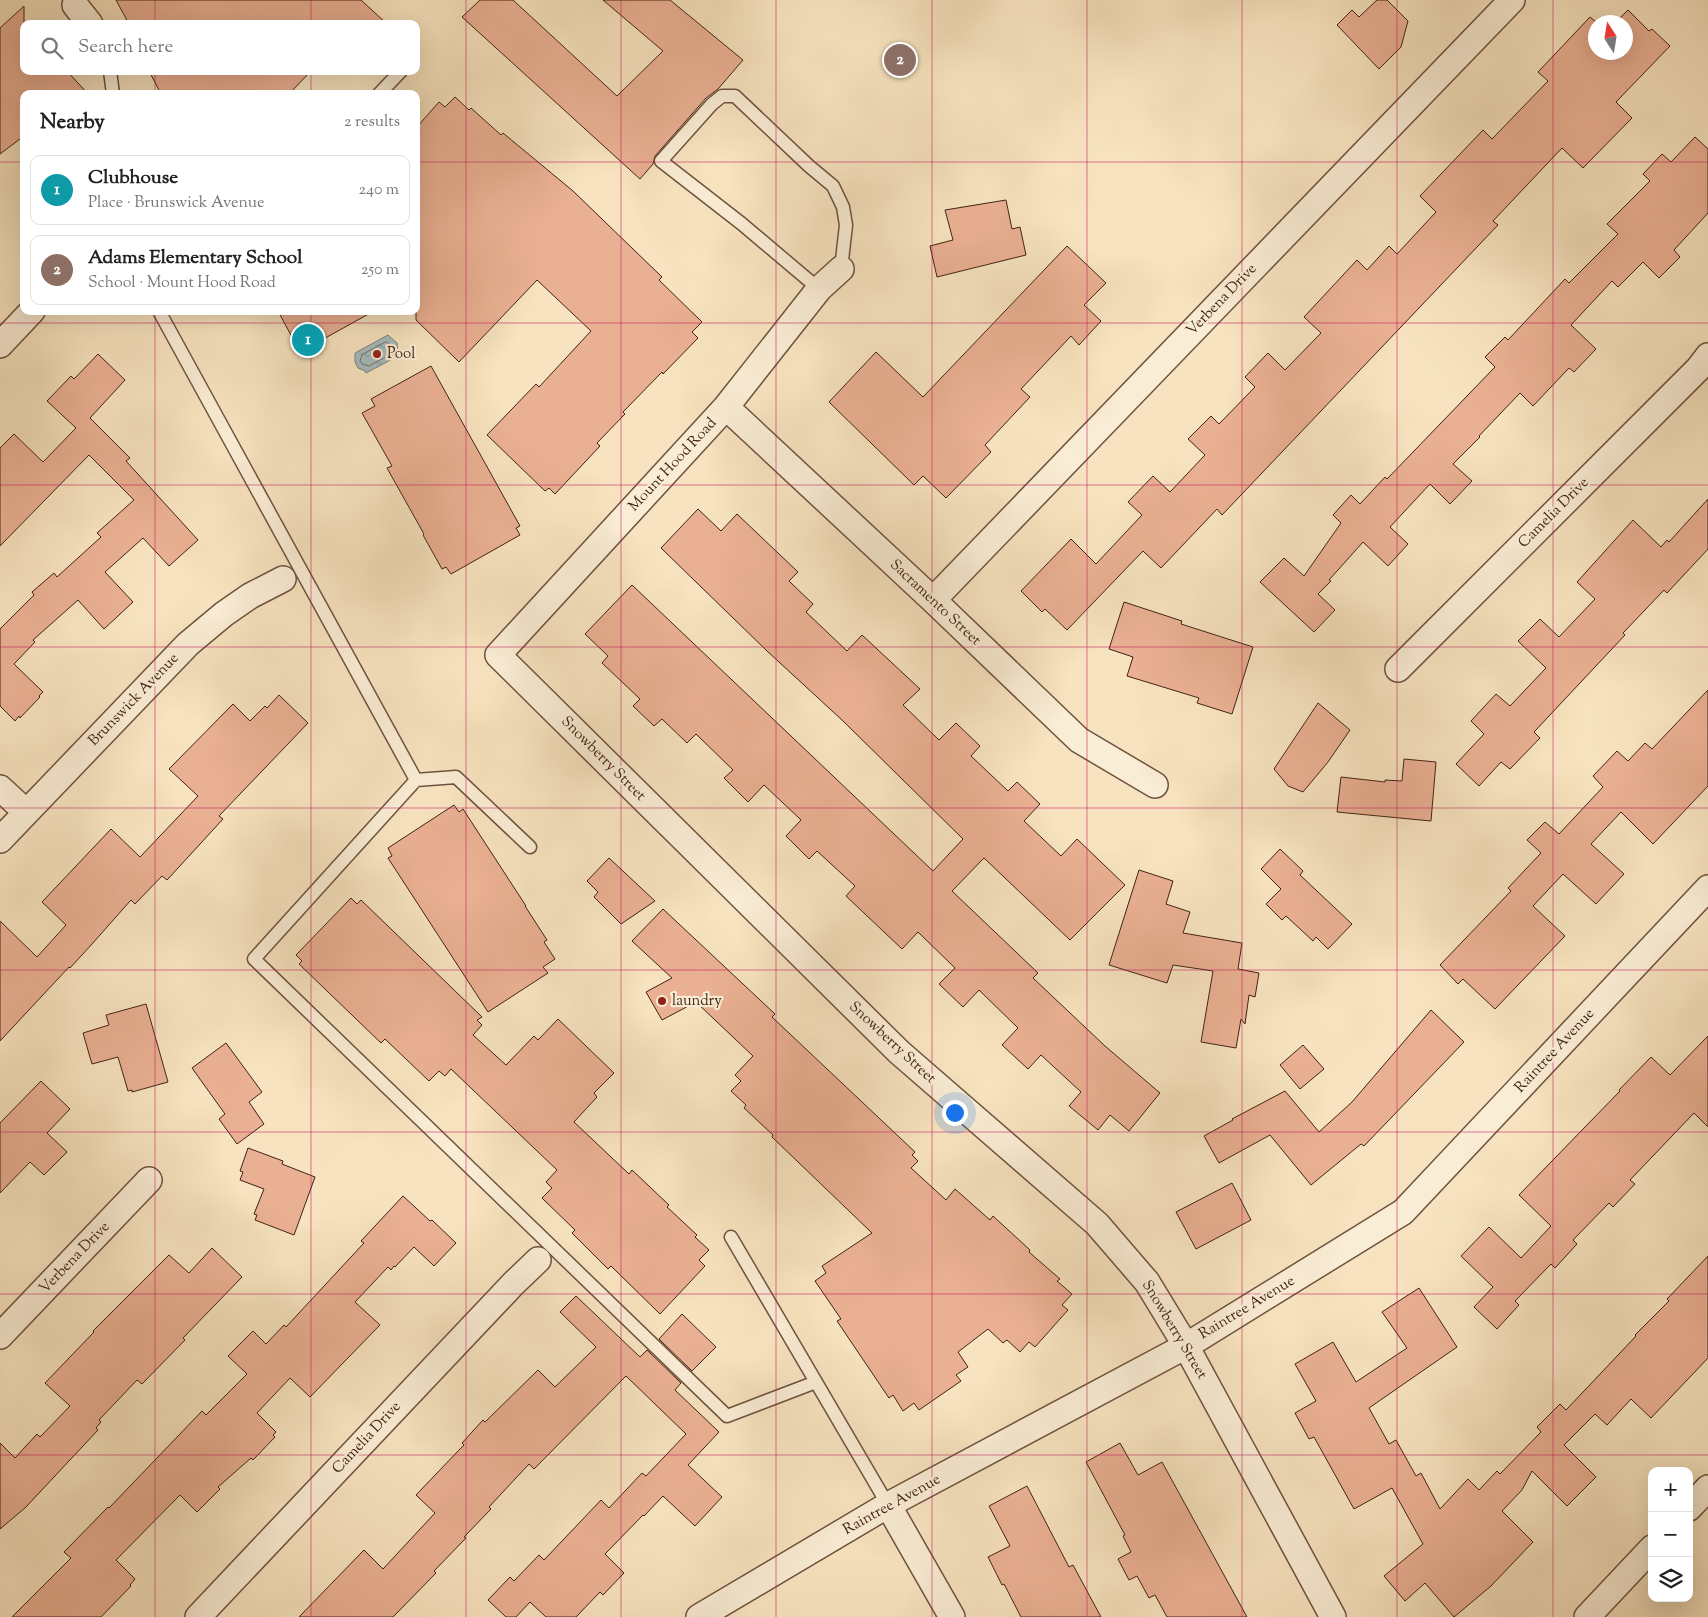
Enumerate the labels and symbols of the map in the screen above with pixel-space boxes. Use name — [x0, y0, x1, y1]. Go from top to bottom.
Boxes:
north arrow — [1588, 15, 1633, 60]
pin: 2 — [884, 41, 916, 79]
street label: Verbena Drive — [1182, 259, 1262, 341]
pin: 1 — [292, 321, 324, 359]
place label: Pool — [387, 344, 415, 365]
marker: Pool — [371, 348, 383, 360]
street label: Mount Hood Road — [624, 413, 722, 516]
street label: Camelia Drive — [1514, 473, 1594, 553]
street label: Sacramento Street — [885, 555, 985, 651]
street label: Brunswick Avenue — [84, 649, 184, 751]
street label: Snowberry Street — [556, 712, 650, 806]
place label: laundry — [672, 991, 722, 1012]
marker: laundry — [656, 995, 668, 1007]
street label: Snowberry Street — [844, 997, 940, 1089]
street label: Raintree Avenue — [1510, 1004, 1600, 1098]
your location — [942, 1100, 968, 1126]
street label: Verbena Drive — [35, 1217, 115, 1299]
street label: Raintree Avenue — [1195, 1271, 1299, 1345]
street label: Snowberry Street — [1136, 1276, 1212, 1384]
street label: Camelia Drive — [328, 1397, 406, 1479]
street label: Raintree Avenue — [839, 1469, 945, 1541]

